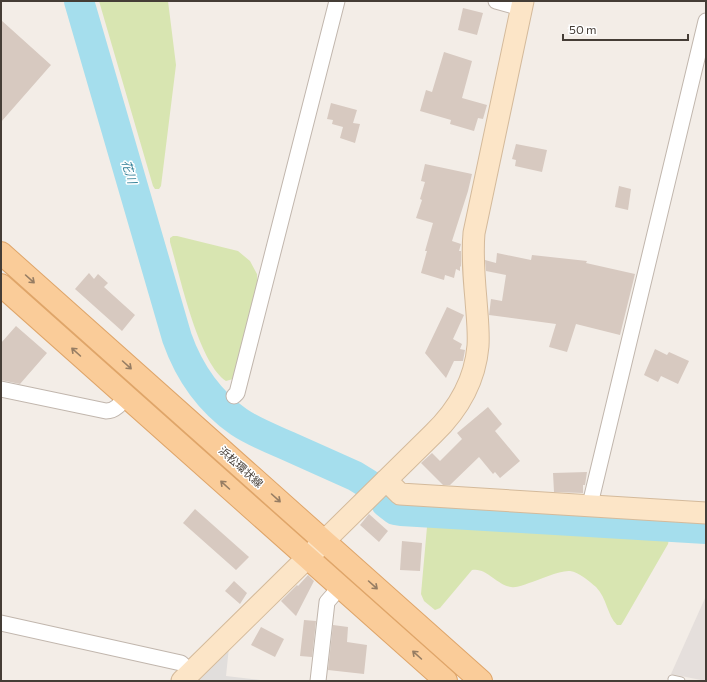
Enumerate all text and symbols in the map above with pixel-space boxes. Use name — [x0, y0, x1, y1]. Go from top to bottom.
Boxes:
scale bar — [563, 16, 688, 42]
text: 50 m — [569, 22, 597, 36]
water label: 花川 — [120, 158, 141, 187]
one-way arrow — [25, 274, 35, 283]
one-way arrow — [71, 347, 81, 356]
one-way arrow — [122, 361, 132, 370]
street label: 浜松環状線 — [217, 443, 266, 490]
one-way arrow — [220, 480, 231, 489]
one-way arrow — [271, 494, 282, 503]
one-way arrow — [368, 580, 379, 589]
one-way arrow — [412, 651, 422, 660]

